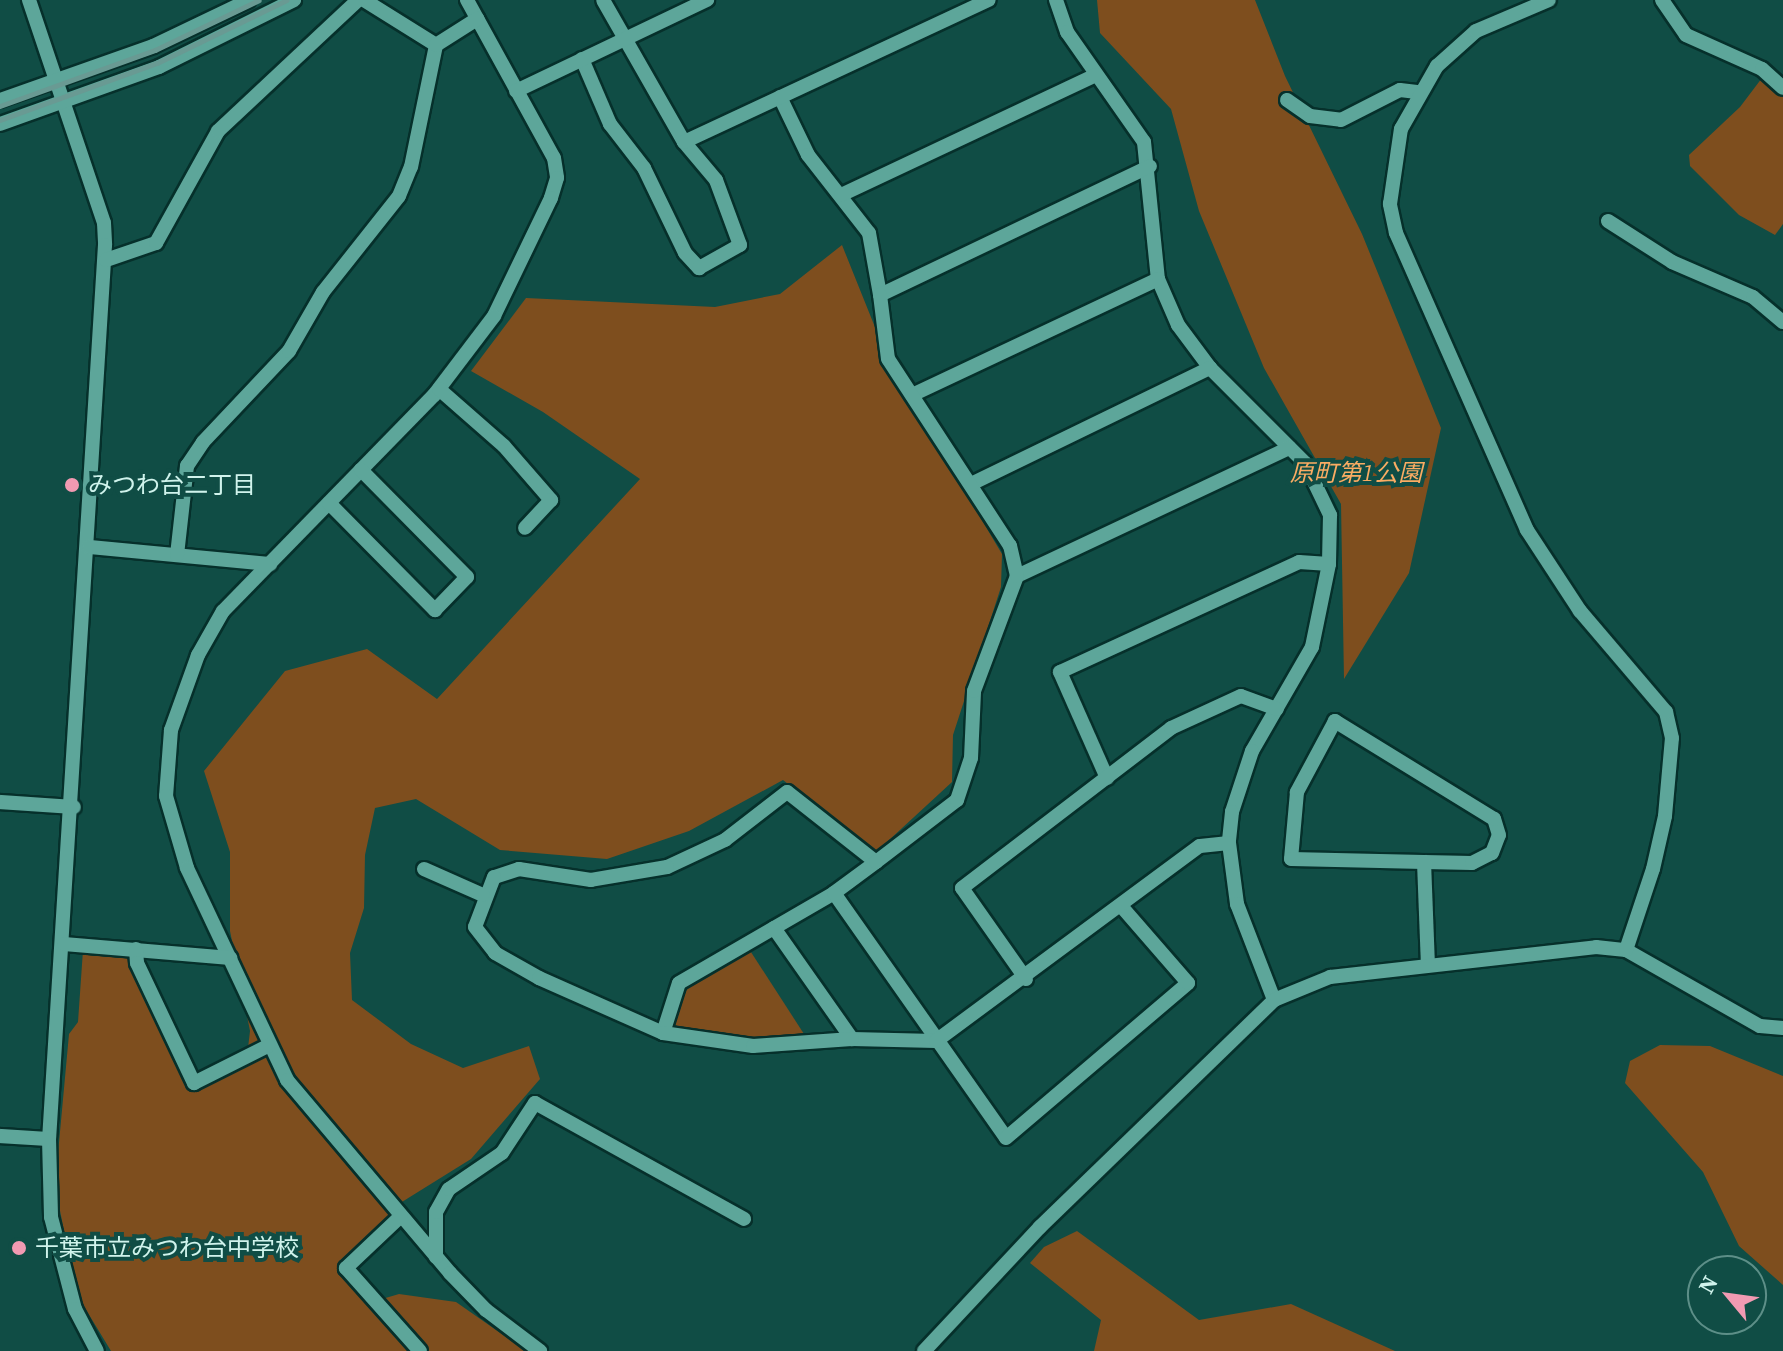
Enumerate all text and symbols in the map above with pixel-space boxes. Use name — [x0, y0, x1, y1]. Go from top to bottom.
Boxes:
park label: 原町第1公園 — [1290, 459, 1422, 487]
place label: みつわ台二丁目 — [88, 471, 256, 499]
marker: みつわ台二丁目 — [63, 476, 81, 494]
place label: 千葉市立みつわ台中学校 — [35, 1234, 299, 1262]
marker: 千葉市立みつわ台中学校 — [10, 1239, 28, 1257]
north arrow — [1687, 1255, 1767, 1335]
text: N — [1691, 1270, 1725, 1299]

